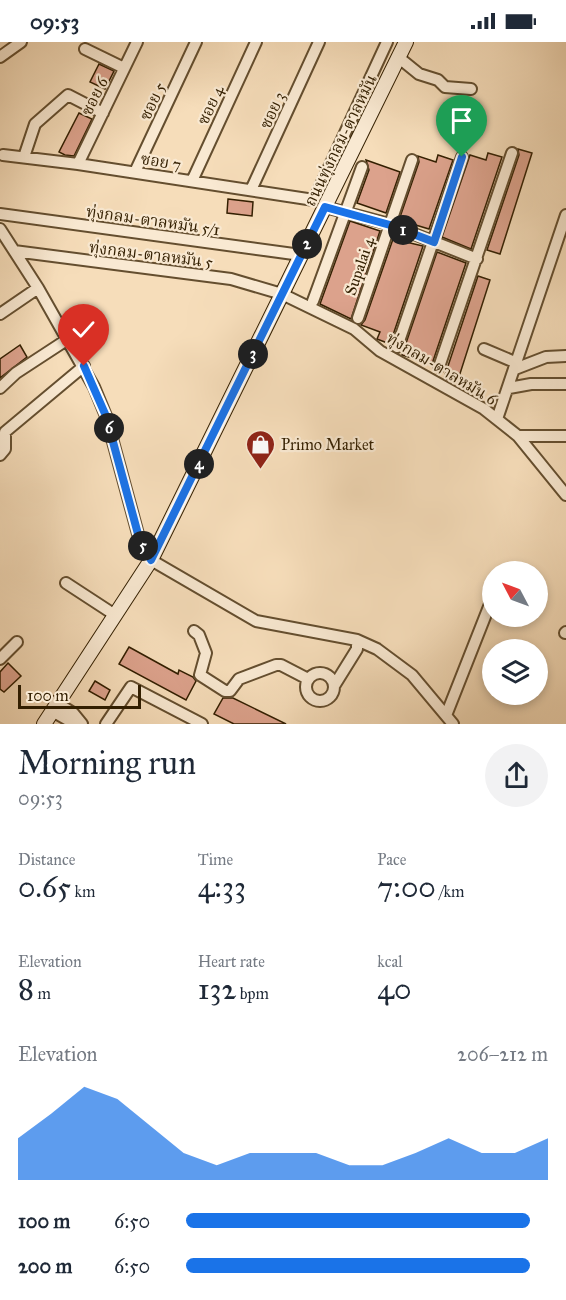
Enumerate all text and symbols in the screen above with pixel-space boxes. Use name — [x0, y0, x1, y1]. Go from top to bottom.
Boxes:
text: 09:53 — [30, 8, 79, 35]
street label: ถนนทุ่งกลม-ตาลหมัน — [300, 71, 382, 210]
street label: ซอย 6 — [77, 73, 112, 118]
street label: ซอย 5 — [136, 79, 170, 123]
street label: ซอย 4 — [193, 82, 228, 128]
street label: ซอย 3 — [256, 89, 289, 132]
pin — [436, 95, 487, 157]
icon: arrive — [445, 104, 478, 137]
street label: ซอย 7 — [139, 149, 182, 174]
street label: ทุ่งกลม-ตาลหมัน 5/1 — [85, 202, 221, 241]
pin: 1 — [388, 215, 418, 245]
text: 1 — [400, 220, 406, 239]
pin: 2 — [292, 229, 322, 259]
text: 2 — [303, 234, 311, 253]
street label: Supalai 4 — [341, 234, 379, 298]
street label: ทุ่งกลม-ตาลหมัน 5 — [88, 237, 214, 274]
pin — [58, 304, 109, 366]
icon: check — [67, 313, 100, 346]
street label: ทุ่งกลม-ตาลหมัน 6 — [382, 328, 501, 411]
pin: 3 — [238, 339, 268, 369]
text: 3 — [250, 344, 256, 363]
pin: 6 — [94, 413, 124, 443]
text: 6 — [105, 418, 113, 437]
shop icon: Primo Market — [244, 428, 276, 470]
place label: Primo Market — [281, 435, 375, 454]
pin: 4 — [184, 449, 214, 479]
text: 4 — [195, 454, 203, 473]
pin: 5 — [128, 531, 158, 561]
text: 5 — [139, 536, 147, 555]
north arrow — [482, 561, 548, 627]
map controls — [482, 561, 548, 705]
button: layers — [482, 639, 548, 705]
scale bar — [18, 682, 141, 710]
text: 100 m — [27, 686, 69, 705]
text: Morning run — [18, 743, 196, 783]
button: share — [485, 744, 548, 807]
text: 09:53 — [18, 786, 63, 810]
text: Distance — [18, 850, 75, 869]
text: Time — [198, 850, 233, 869]
text: Pace — [377, 850, 406, 869]
text: 0.65 — [18, 869, 71, 905]
text: 4:33 — [198, 869, 246, 905]
text: 7:00 — [377, 869, 436, 905]
text: km — [71, 882, 95, 901]
text: /km — [436, 882, 464, 901]
text: Elevation — [18, 952, 82, 971]
text: Heart rate — [198, 952, 265, 971]
text: kcal — [377, 952, 402, 971]
text: 8 — [18, 971, 34, 1007]
text: 132 — [198, 971, 236, 1007]
text: 40 — [377, 971, 412, 1007]
text: m — [34, 984, 51, 1003]
text: bpm — [236, 984, 269, 1003]
text: Elevation — [18, 1042, 97, 1066]
text: 206–212 m — [457, 1042, 548, 1066]
text: 100 m — [18, 1209, 70, 1233]
text: 6:50 — [114, 1209, 150, 1233]
text: 200 m — [18, 1254, 72, 1278]
text: 6:50 — [114, 1254, 150, 1278]

